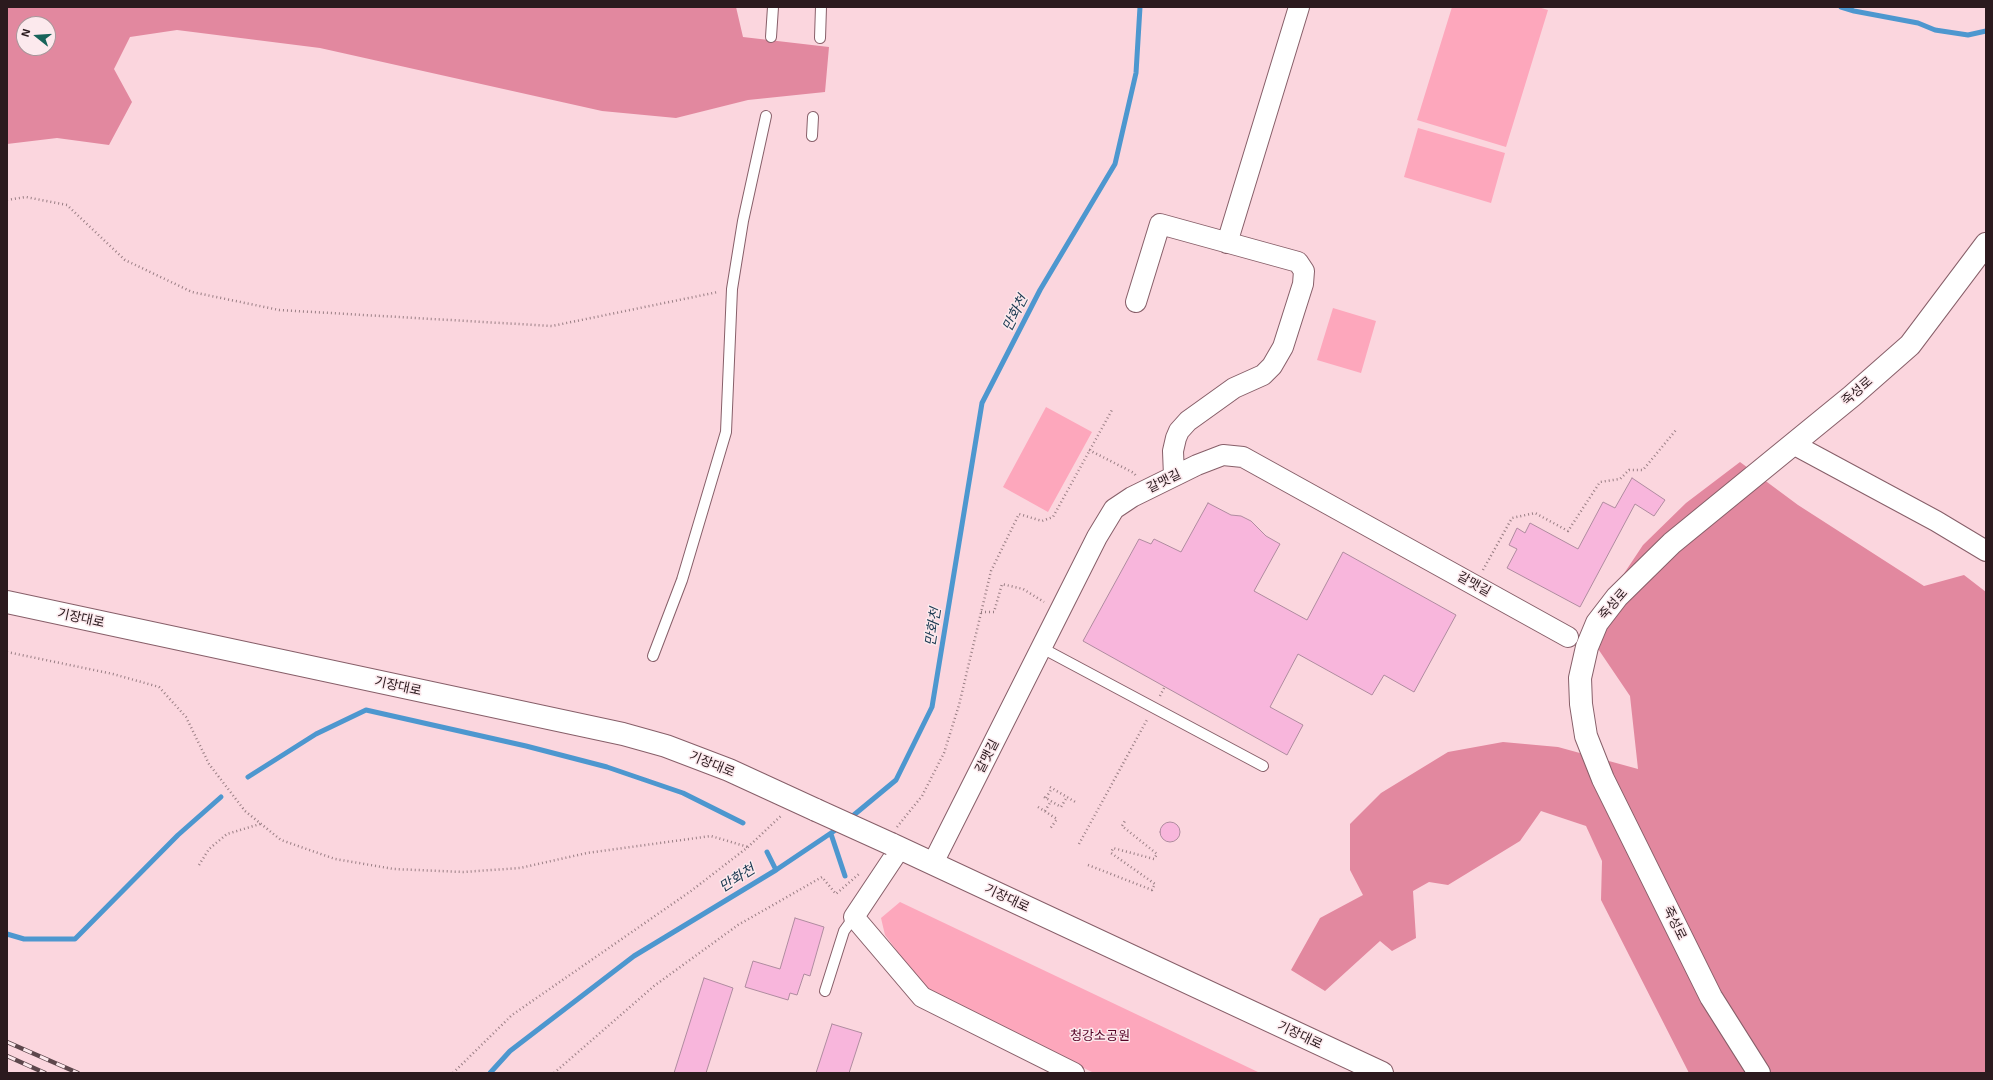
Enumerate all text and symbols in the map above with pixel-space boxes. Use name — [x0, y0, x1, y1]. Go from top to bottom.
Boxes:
north arrow — [16, 16, 56, 56]
text: N — [18, 27, 32, 38]
water label: 만화천 — [999, 292, 1031, 334]
street label: 죽성로 — [1838, 373, 1876, 409]
street label: 갈맷길 — [1144, 466, 1184, 496]
street label: 갈맷길 — [1455, 568, 1493, 600]
street label: 죽성로 — [1595, 585, 1631, 623]
street label: 기장대로 — [56, 605, 106, 631]
water label: 만화천 — [922, 607, 944, 647]
street label: 기장대로 — [373, 673, 423, 699]
street label: 갈맷길 — [972, 736, 1002, 776]
street label: 기장대로 — [687, 748, 737, 780]
water label: 만화천 — [716, 861, 758, 895]
street label: 기장대로 — [982, 881, 1032, 915]
street label: 죽성로 — [1660, 903, 1690, 943]
street label: 기장대로 — [1275, 1018, 1325, 1052]
park label: 청강소공원 — [1070, 1028, 1130, 1044]

